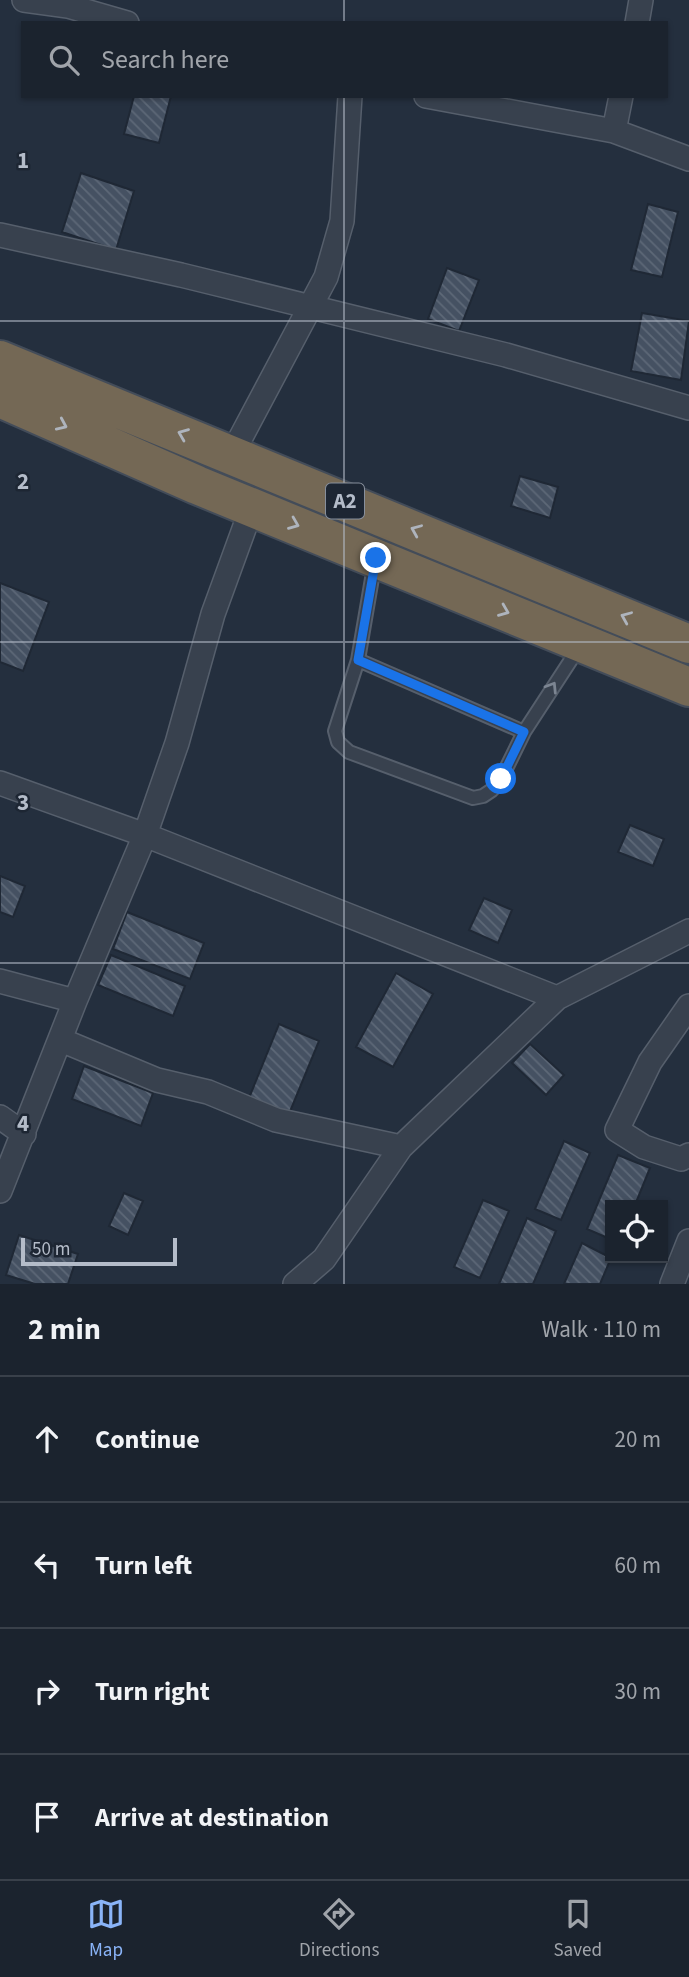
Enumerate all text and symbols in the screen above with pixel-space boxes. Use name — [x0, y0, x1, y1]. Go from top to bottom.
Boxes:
search box — [21, 21, 668, 98]
icon: search — [45, 41, 83, 79]
text: Search here — [101, 41, 229, 78]
text: 1 — [17, 144, 29, 177]
one-way arrow — [55, 417, 68, 431]
one-way arrow — [178, 428, 190, 442]
text: 2 — [17, 465, 29, 498]
road number: A2 — [326, 484, 364, 518]
one-way arrow — [287, 516, 299, 530]
one-way arrow — [411, 524, 423, 538]
route end — [360, 542, 391, 573]
one-way arrow — [498, 602, 510, 616]
one-way arrow — [621, 612, 633, 626]
one-way arrow — [544, 682, 557, 695]
route start — [485, 763, 516, 794]
text: 3 — [17, 786, 29, 819]
text: 4 — [17, 1107, 29, 1140]
map controls — [605, 1200, 668, 1263]
button: locate — [605, 1200, 668, 1263]
scale bar — [21, 1235, 177, 1267]
text: 50 m — [32, 1236, 70, 1263]
text: 2 min — [28, 1308, 101, 1351]
text: Walk · 110 m — [542, 1313, 661, 1346]
icon: ahead — [28, 1420, 66, 1458]
text: Continue — [95, 1421, 200, 1458]
text: 20 m — [614, 1423, 661, 1456]
icon: left — [28, 1546, 66, 1584]
text: Turn left — [95, 1547, 192, 1584]
text: 60 m — [614, 1549, 661, 1582]
icon: right — [28, 1672, 66, 1710]
text: Turn right — [95, 1673, 210, 1710]
text: 30 m — [614, 1675, 661, 1708]
icon: arrive — [28, 1798, 66, 1836]
text: Arrive at destination — [95, 1799, 329, 1836]
tab: Map — [87, 1895, 125, 1964]
tab: Directions — [299, 1895, 379, 1964]
tab: Saved — [553, 1895, 602, 1964]

